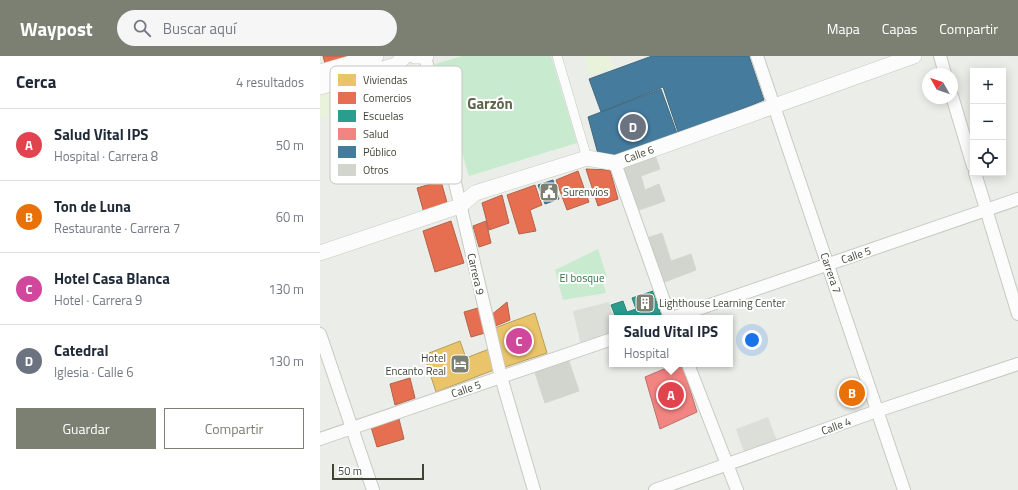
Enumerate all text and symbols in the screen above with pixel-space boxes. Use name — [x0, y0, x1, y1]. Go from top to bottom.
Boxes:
search box — [117, 10, 397, 46]
text: Waypost — [20, 14, 93, 43]
icon: search — [131, 17, 153, 39]
text: Buscar aquí — [163, 17, 236, 40]
text: Mapa — [827, 18, 860, 39]
text: Capas — [882, 18, 917, 39]
text: Compartir — [939, 18, 998, 39]
legend — [330, 66, 462, 184]
north arrow — [922, 68, 958, 104]
map controls — [970, 68, 1006, 176]
button: + — [970, 68, 1006, 104]
text: Cerca — [16, 69, 56, 95]
text: 4 resultados — [236, 72, 304, 92]
text: Viviendas — [363, 72, 407, 88]
text: Comercios — [363, 90, 411, 106]
district label: Garzón — [467, 92, 513, 115]
button: − — [970, 104, 1006, 140]
text: Escuelas — [363, 108, 404, 124]
pin: D — [620, 112, 646, 142]
text: Salud Vital IPS — [54, 123, 148, 146]
text: Salud — [363, 126, 389, 142]
text: A — [25, 135, 33, 155]
text: 50 m — [276, 135, 304, 155]
button: locate — [970, 140, 1006, 176]
street label: Calle 6 — [622, 141, 656, 167]
text: Público — [363, 144, 397, 160]
text: Hospital · Carrera 8 — [54, 146, 158, 166]
text: Otros — [363, 162, 389, 178]
public building icon: Surenvios — [538, 181, 560, 203]
place label: Surenvios — [563, 184, 609, 200]
text: Ton de Luna — [54, 195, 131, 218]
text: B — [25, 207, 33, 227]
text: 60 m — [276, 207, 304, 227]
text: Restaurante · Carrera 7 — [54, 218, 180, 238]
street label: Calle 5 — [839, 242, 873, 268]
street label: Carrera 7 — [817, 250, 845, 296]
street label: Carrera 9 — [463, 252, 489, 296]
text: Hotel Casa Blanca — [54, 267, 170, 290]
park label: El bosque — [560, 270, 605, 286]
text: C — [25, 279, 33, 299]
text: 130 m — [268, 279, 304, 299]
text: Hotel · Carrera 9 — [54, 290, 142, 310]
building icon: Lighthouse Learning Center — [634, 292, 656, 314]
place label: Lighthouse Learning Center — [659, 295, 786, 311]
popup — [609, 315, 733, 367]
text: Salud Vital IPS — [624, 320, 718, 343]
pin: C — [506, 326, 532, 356]
your location — [742, 330, 762, 350]
text: Catedral — [54, 339, 108, 362]
text: Hospital — [624, 343, 669, 363]
place label: Hotel Encanto Real — [385, 350, 446, 379]
text: D — [25, 351, 33, 371]
text: 130 m — [268, 351, 304, 371]
hotel icon: Hotel Encanto Real — [449, 353, 471, 375]
text: Iglesia · Calle 6 — [54, 362, 134, 382]
street label: Calle 5 — [449, 376, 483, 402]
pin: B — [839, 378, 865, 408]
pin: A — [658, 380, 684, 410]
button: Guardar — [16, 408, 156, 449]
button: Compartir — [164, 408, 304, 449]
street label: Calle 4 — [819, 413, 853, 439]
scale bar — [332, 462, 424, 481]
text: 50 m — [338, 463, 362, 479]

